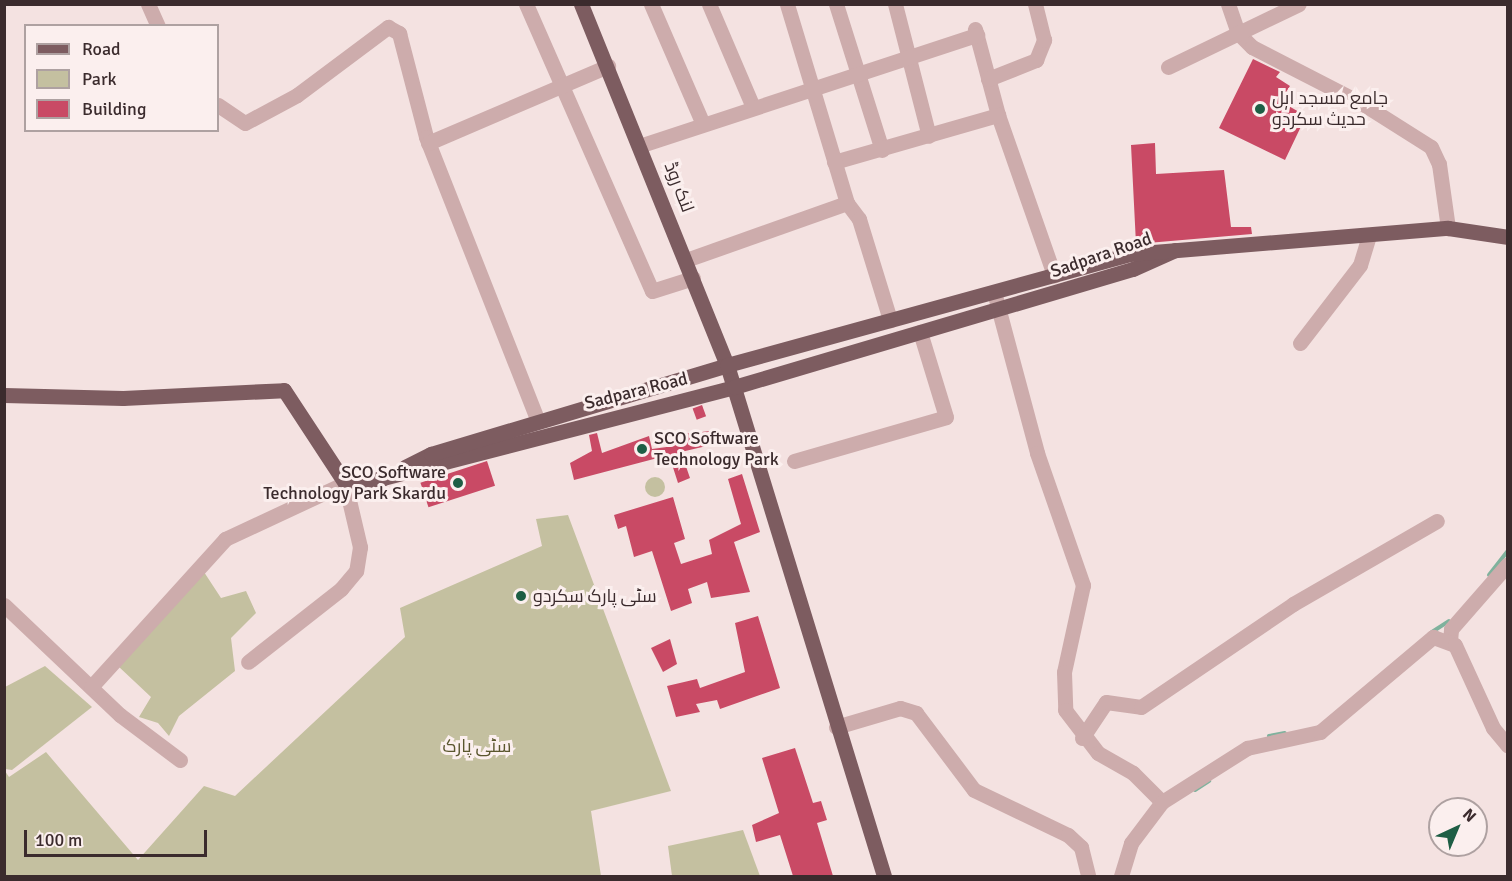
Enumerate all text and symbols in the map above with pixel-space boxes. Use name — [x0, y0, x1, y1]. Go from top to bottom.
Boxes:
legend — [24, 24, 219, 132]
text: Road — [82, 38, 121, 60]
text: Park — [82, 68, 117, 90]
place label: جامع مسجد اہل حدیث سکردو — [1272, 88, 1388, 130]
text: Building — [82, 98, 146, 120]
marker: جامع مسجد اہل حدیث سکردو — [1253, 102, 1267, 116]
street label: لنک روڈ — [660, 159, 698, 215]
street label: Sadpara Road — [1048, 228, 1154, 282]
street label: Sadpara Road — [582, 368, 690, 414]
place label: SCO Software Technology Park — [654, 428, 779, 470]
marker: SCO Software Technology Park — [635, 442, 649, 456]
place label: SCO Software Technology Park Skardu — [263, 462, 446, 504]
marker: SCO Software Technology Park Skardu — [451, 476, 465, 490]
place label: سٹی پارک سکردو — [533, 585, 657, 607]
marker: سٹی پارک سکردو — [514, 589, 528, 603]
park label: سٹی پارک — [442, 735, 512, 757]
north arrow — [1428, 797, 1488, 857]
text: N — [1458, 804, 1480, 827]
scale bar — [27, 818, 210, 856]
text: 100 m — [35, 829, 82, 851]

